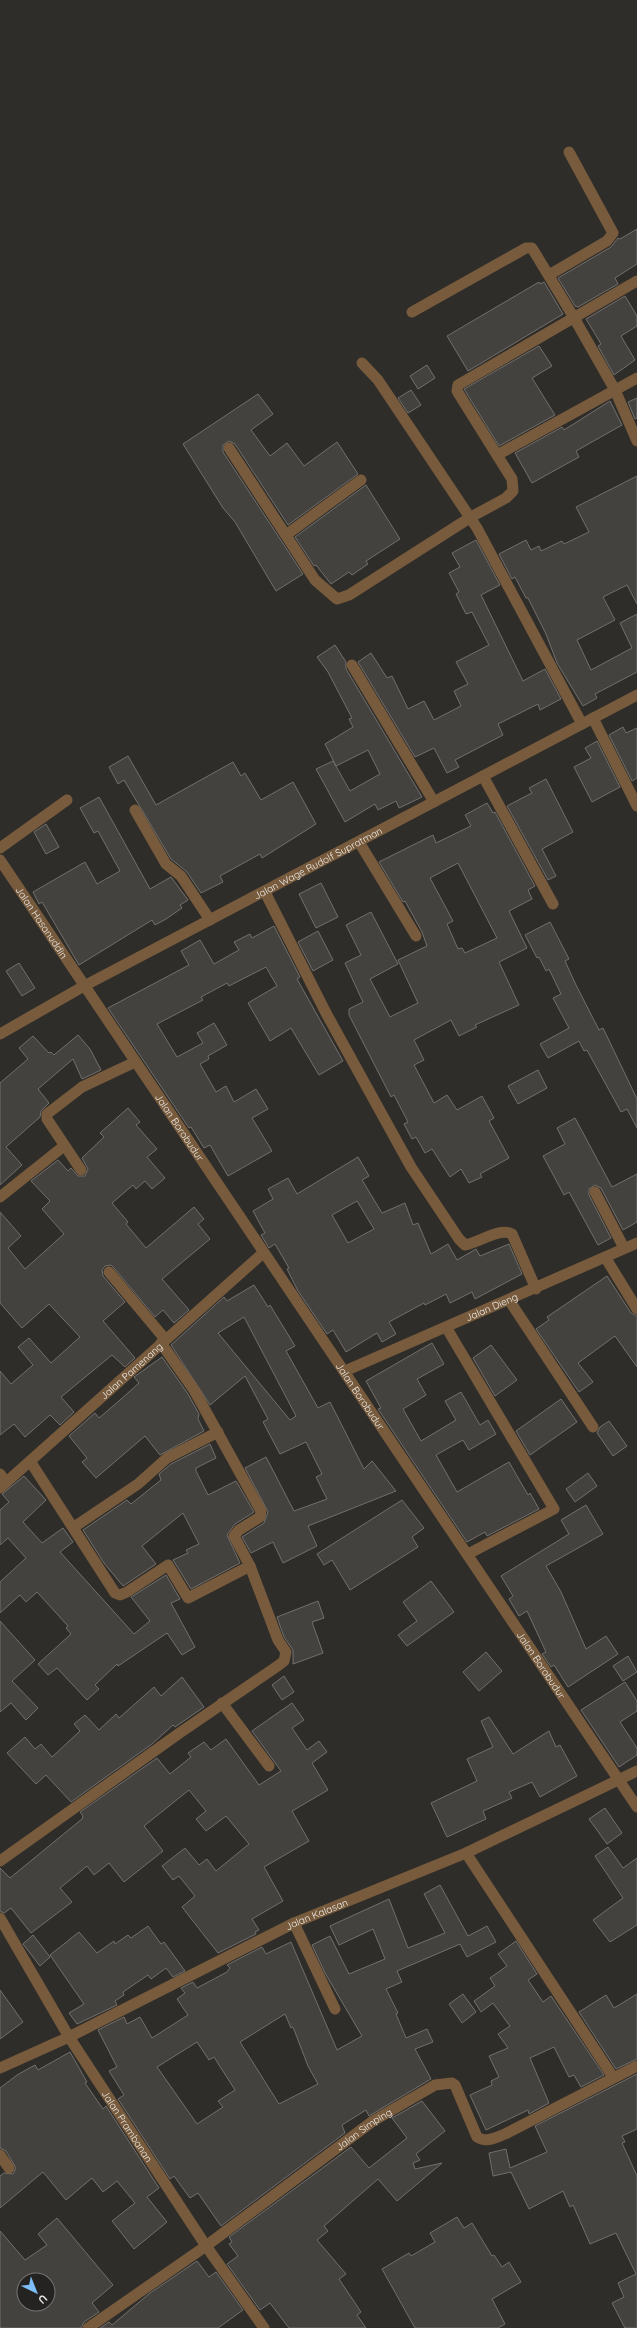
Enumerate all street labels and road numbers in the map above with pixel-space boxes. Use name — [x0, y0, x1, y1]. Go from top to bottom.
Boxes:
street label: Jalan Wage Rudolf Supratman — [252, 824, 385, 903]
street label: Jalan Hasanuddin — [13, 884, 70, 961]
street label: Jalan Borobudur — [152, 1091, 207, 1164]
street label: Jalan Dieng — [464, 1290, 520, 1324]
street label: Jalan Pamenang — [98, 1340, 165, 1402]
street label: Jalan Borobudur — [333, 1360, 388, 1433]
street label: Jalan Borobudur — [514, 1629, 568, 1701]
street label: Jalan Kalasan — [283, 1896, 350, 1933]
street label: Jalan Prambanan — [99, 2088, 155, 2165]
street label: Jalan Simping — [333, 2105, 394, 2154]

